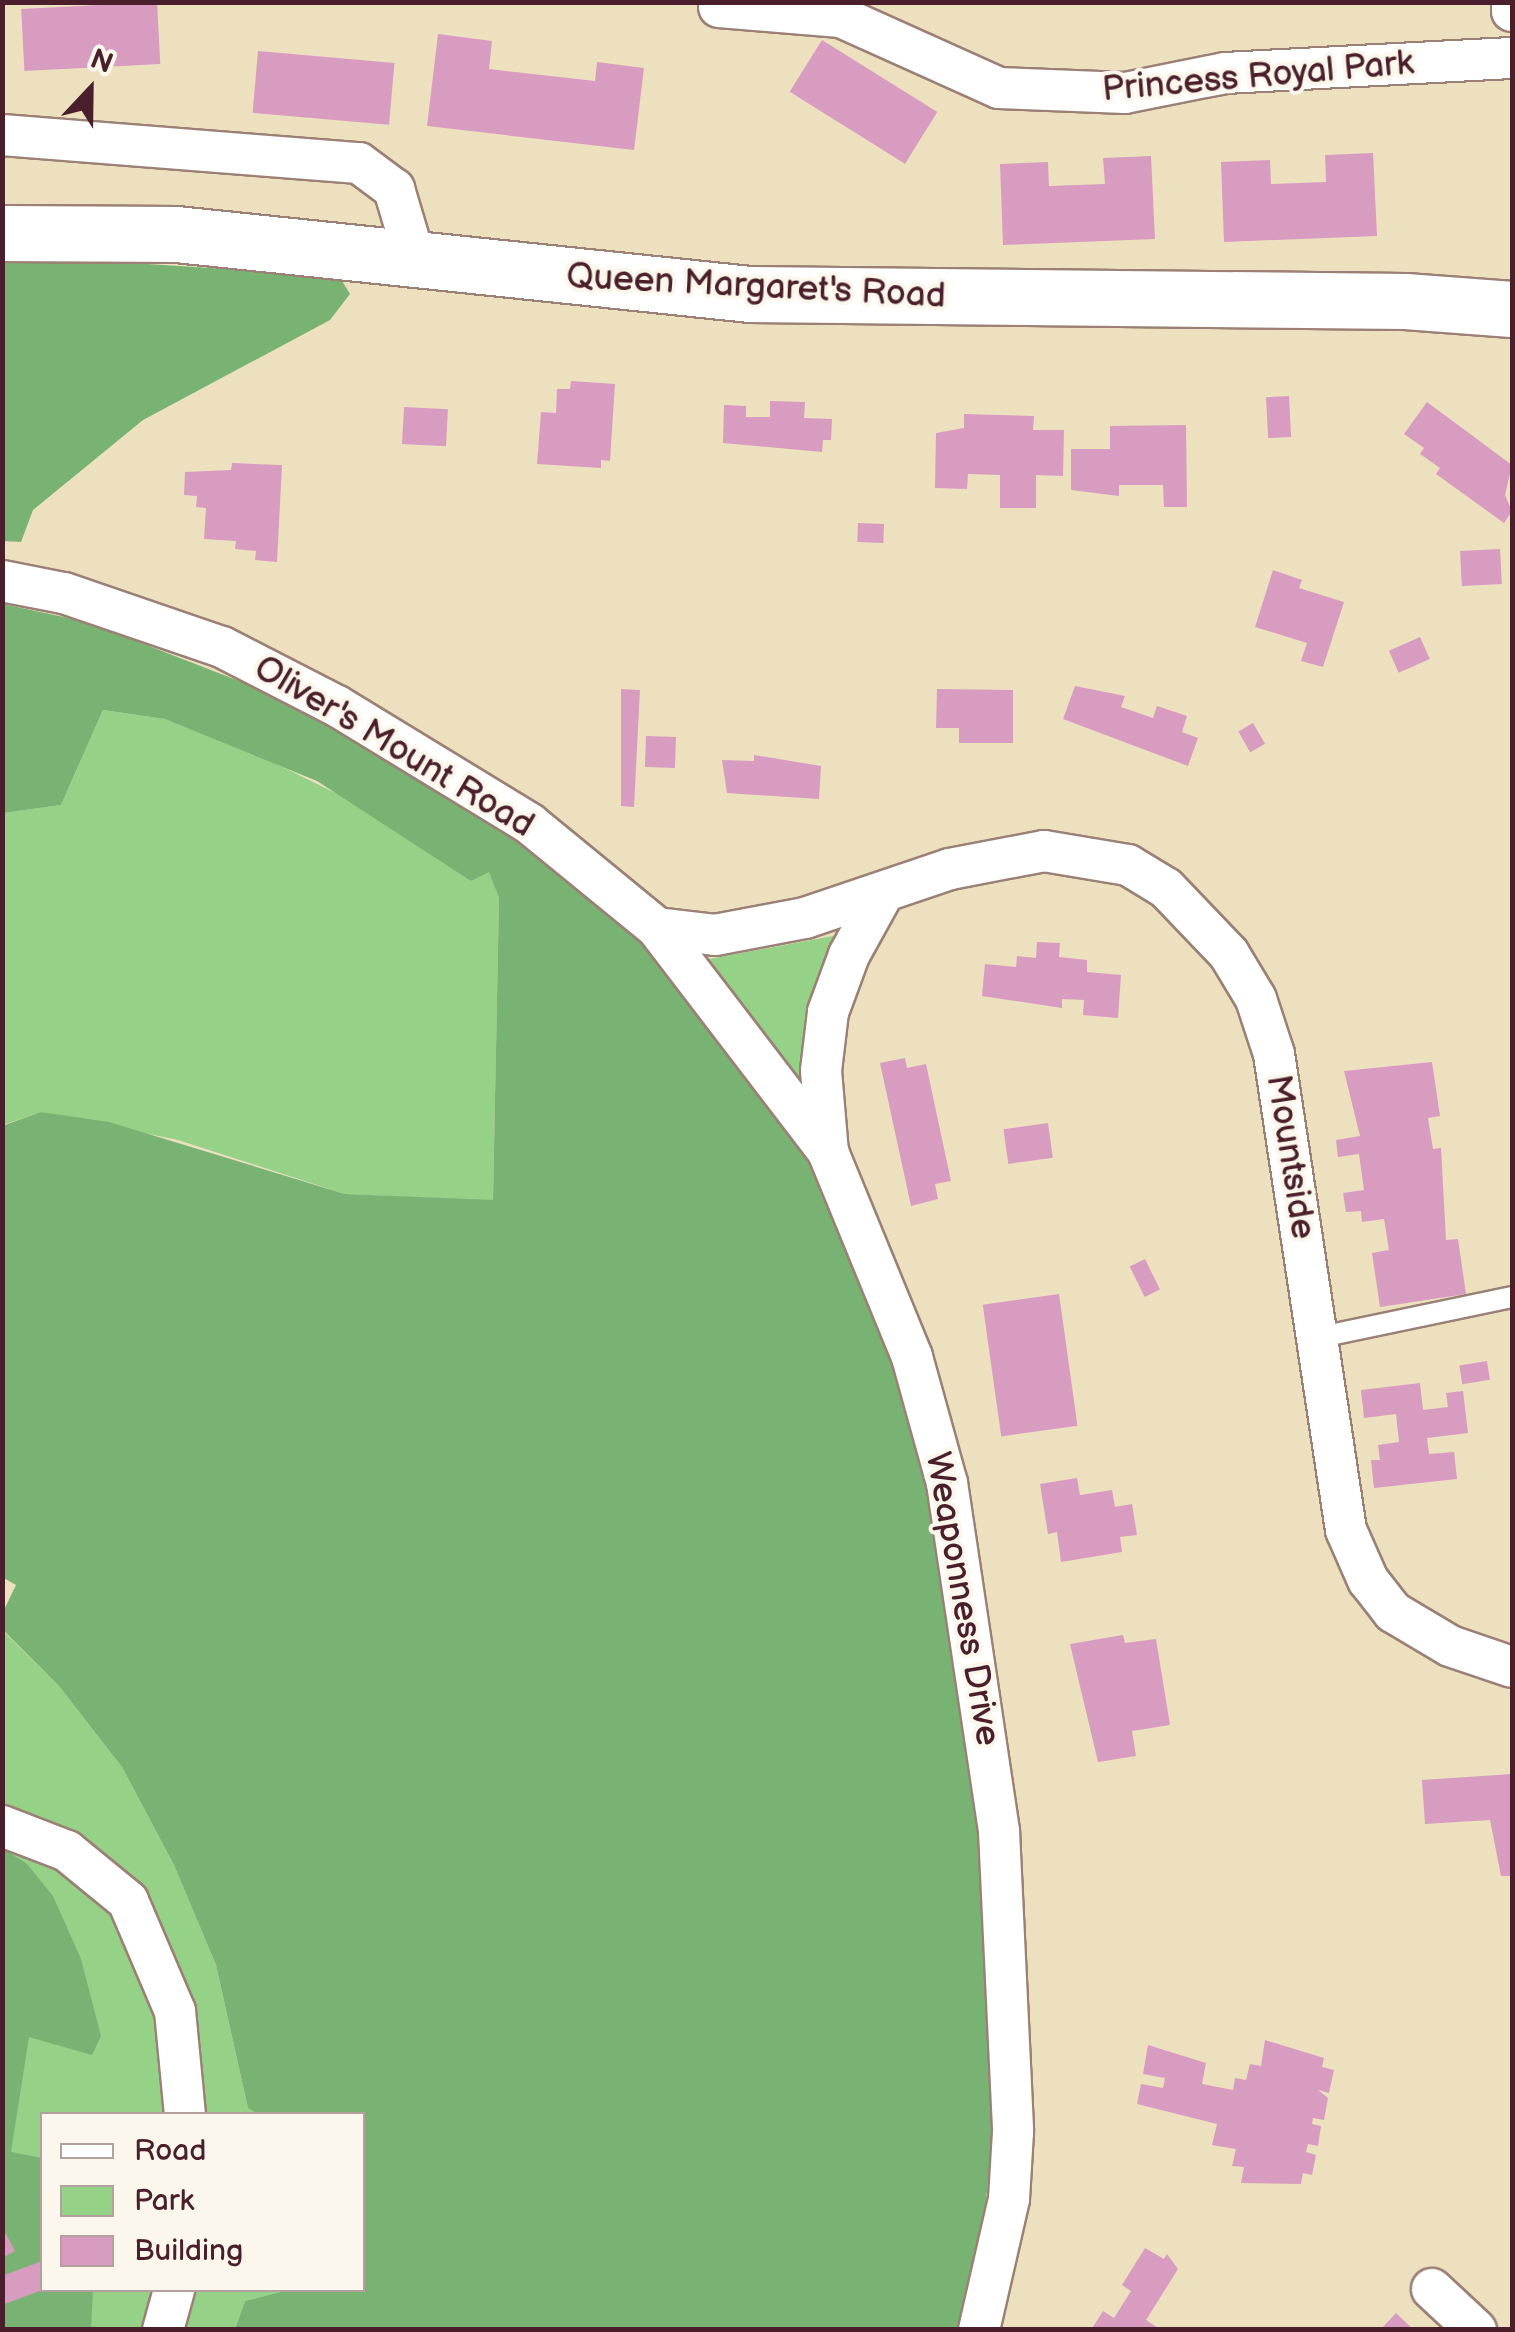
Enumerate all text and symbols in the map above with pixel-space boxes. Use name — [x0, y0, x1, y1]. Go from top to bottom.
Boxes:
north arrow — [40, 40, 140, 140]
text: N — [85, 42, 117, 81]
street label: Princess Royal Park — [1101, 42, 1415, 112]
street label: Queen Margaret's Road — [565, 256, 947, 318]
street label: Oliver's Mount Road — [247, 647, 541, 847]
street label: Mountside — [1256, 1072, 1324, 1242]
street label: Weaponness Drive — [916, 1449, 1008, 1749]
legend — [40, 2112, 365, 2292]
text: Road — [134, 2133, 207, 2169]
text: Park — [134, 2183, 194, 2219]
text: Building — [134, 2233, 243, 2269]

